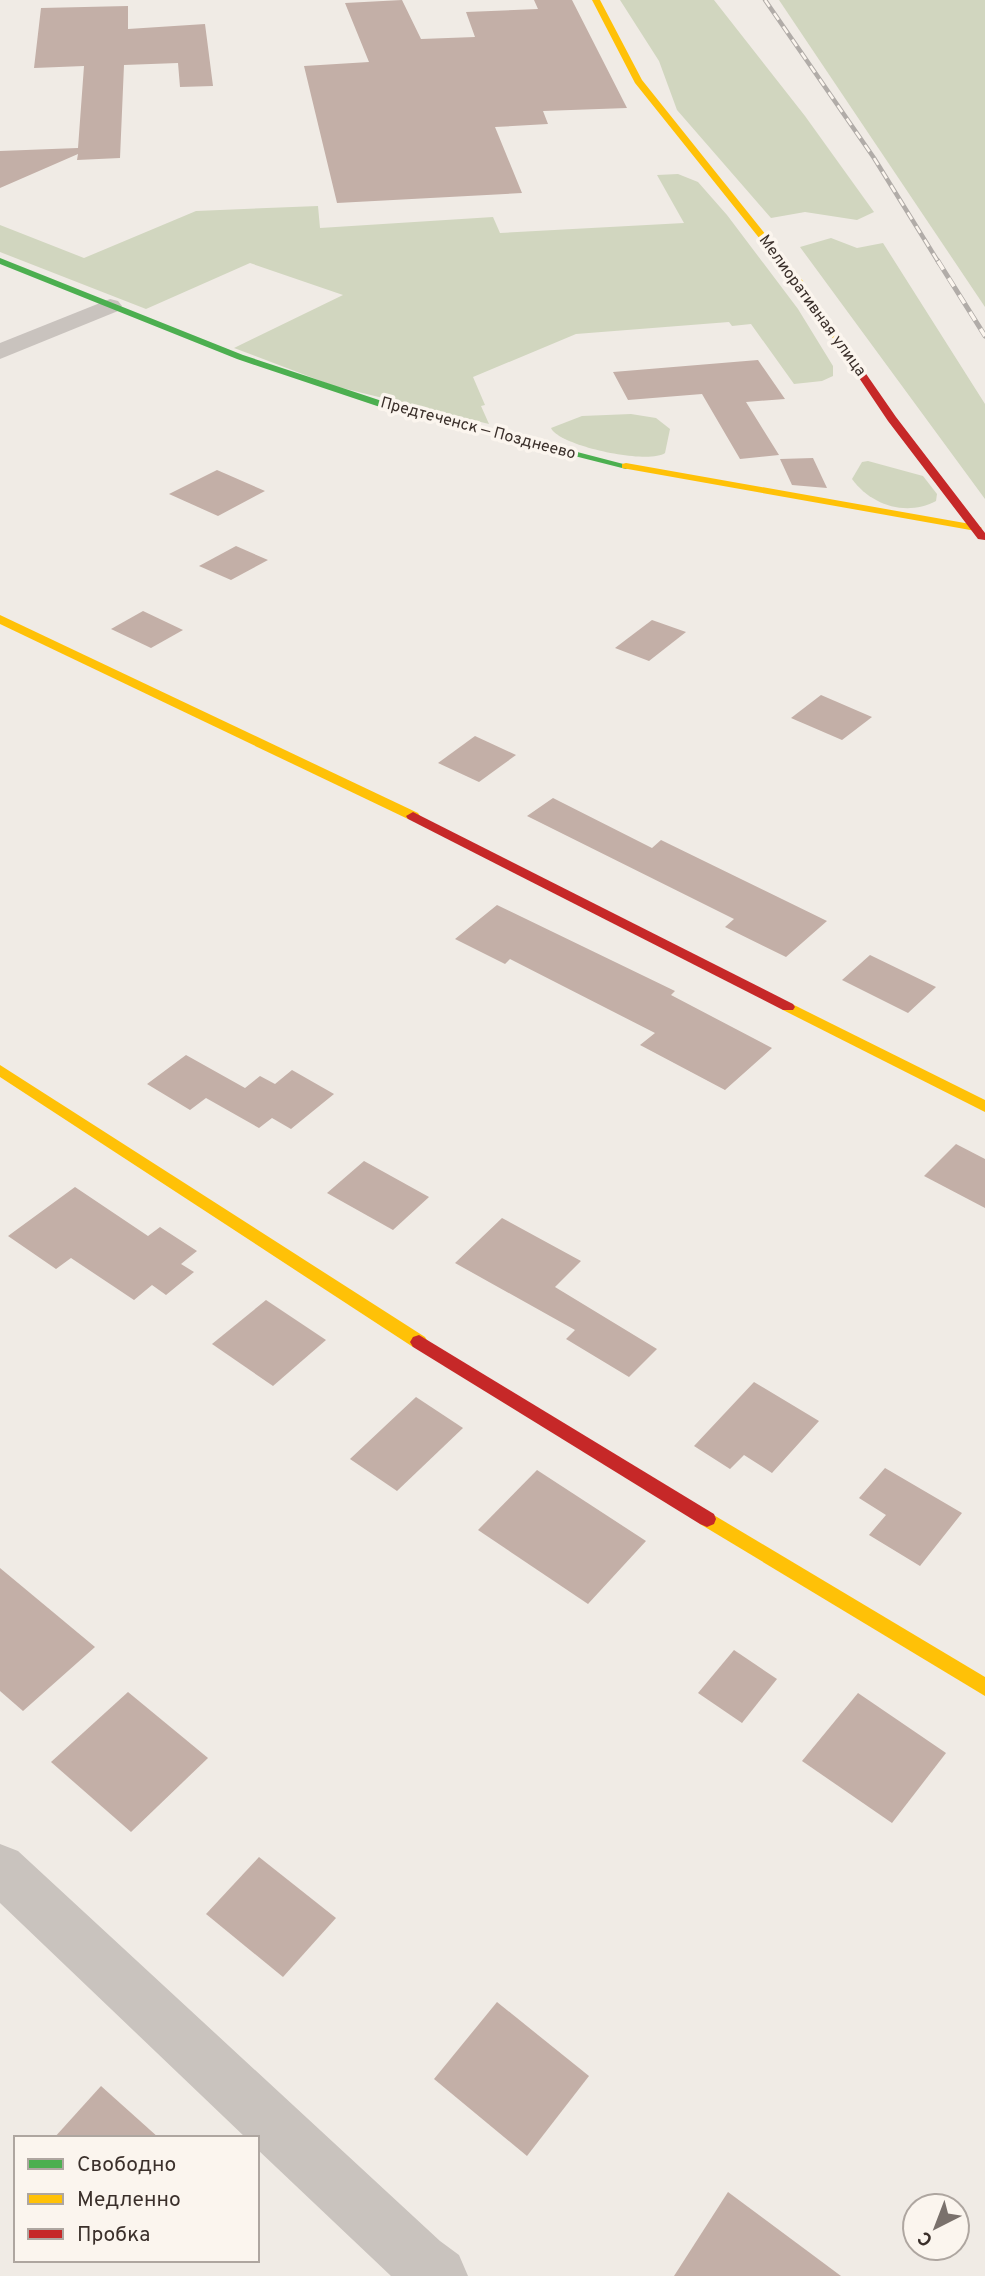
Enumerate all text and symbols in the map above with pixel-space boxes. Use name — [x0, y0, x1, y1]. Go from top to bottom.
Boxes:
street label: Мелиоративная улица — [754, 231, 870, 381]
street label: Предтеченск — Позднеево — [378, 393, 578, 465]
legend — [14, 2136, 259, 2262]
text: Свободно — [77, 2152, 176, 2179]
text: Медленно — [77, 2187, 181, 2214]
north arrow — [901, 2192, 971, 2262]
text: Пробка — [77, 2222, 150, 2249]
text: С — [913, 2225, 939, 2251]

